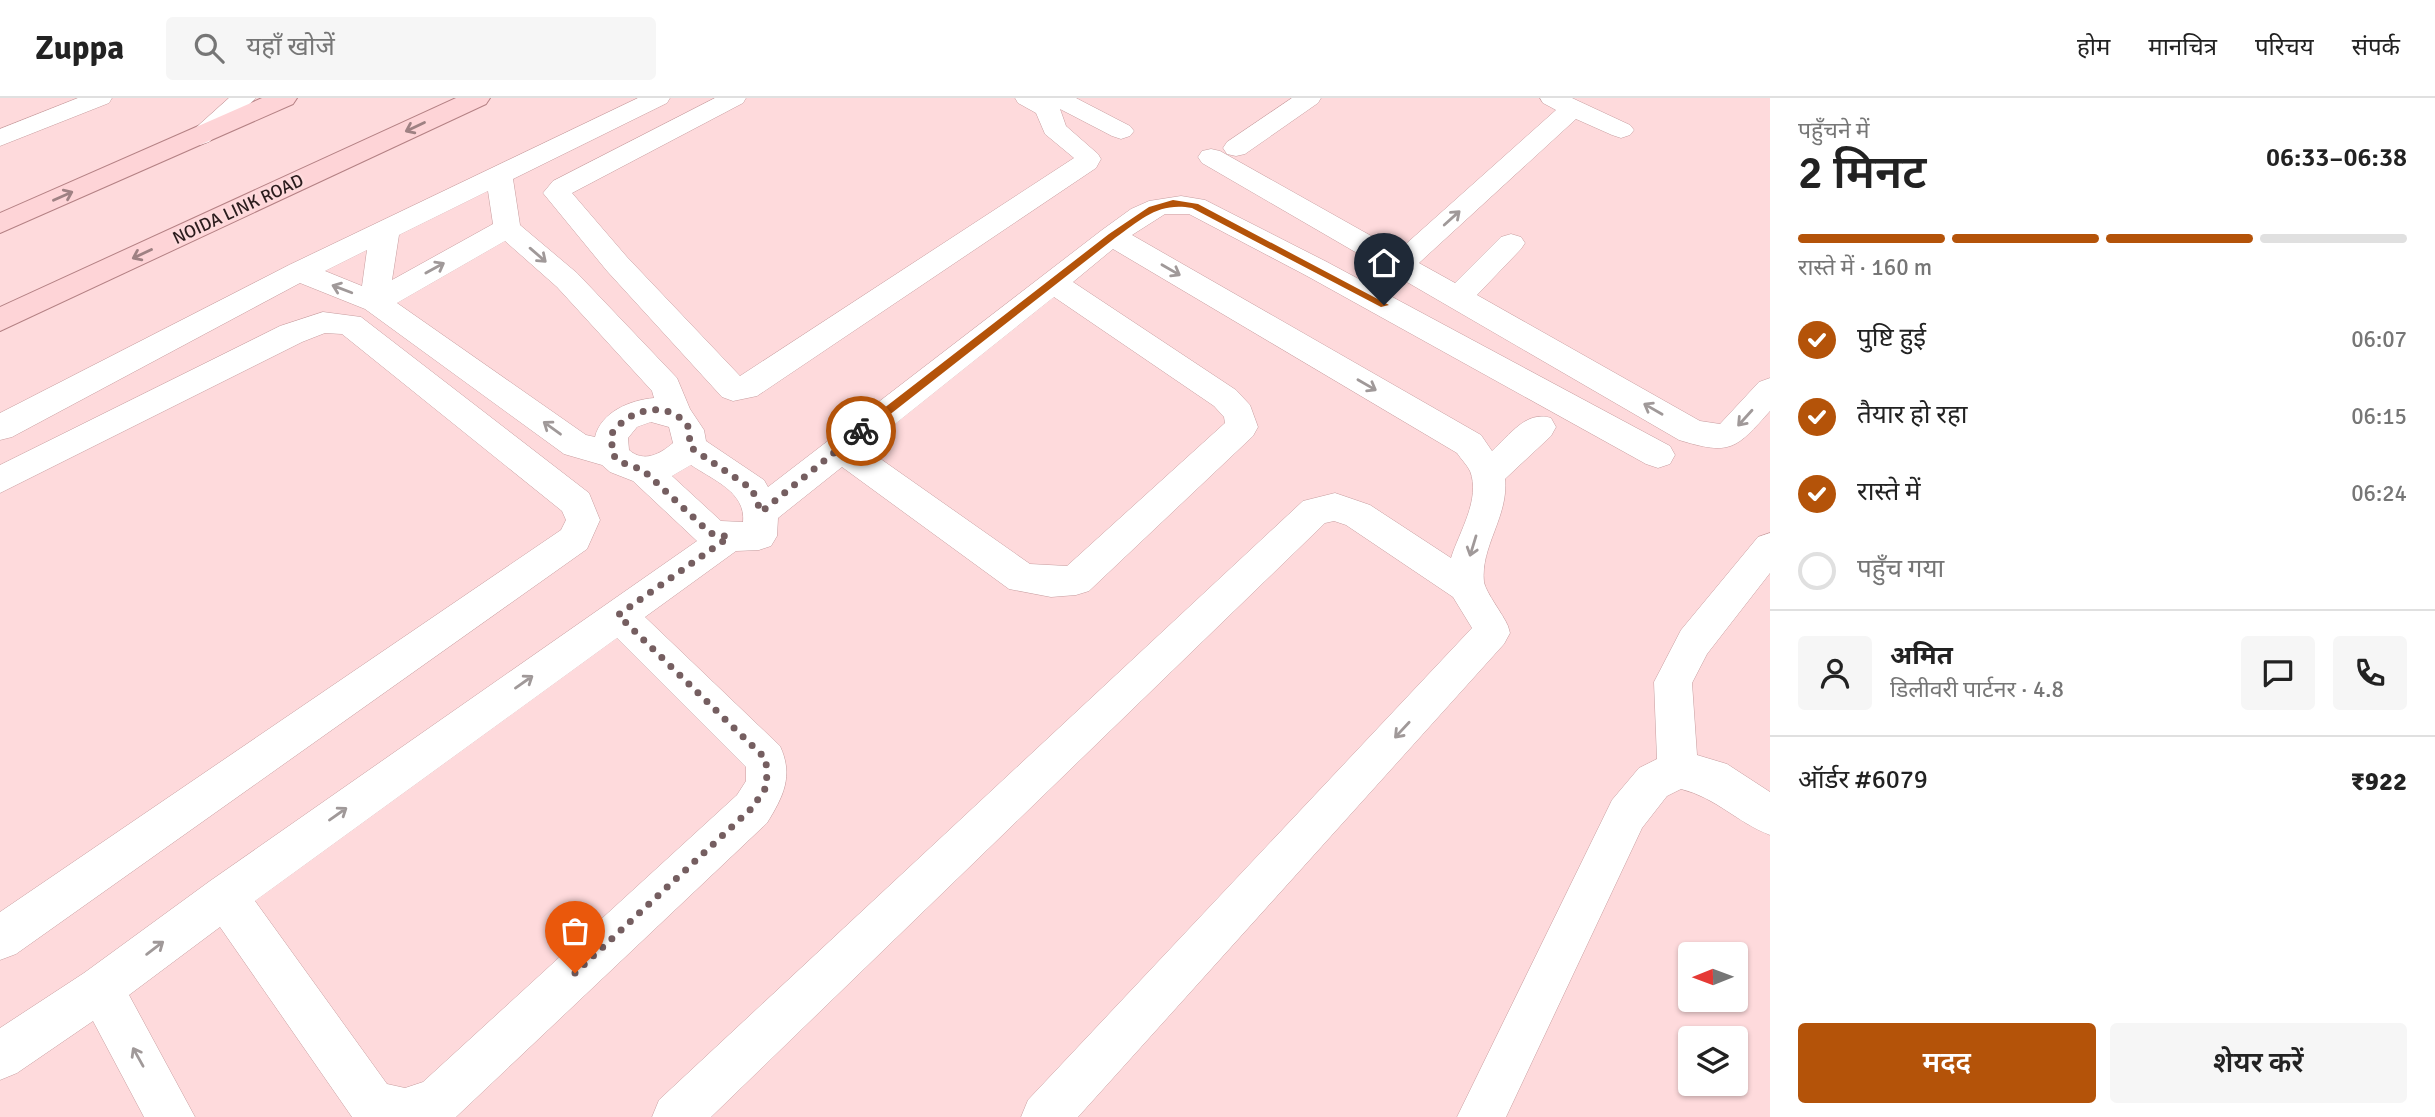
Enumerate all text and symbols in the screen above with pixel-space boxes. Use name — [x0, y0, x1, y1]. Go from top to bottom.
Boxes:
search box — [166, 17, 656, 80]
text: Zuppa — [35, 28, 124, 69]
icon: search — [190, 29, 228, 67]
text: यहाँ खोजें — [246, 31, 335, 63]
text: होम — [2077, 32, 2110, 62]
text: मानचित्र — [2148, 32, 2217, 62]
text: परिचय — [2255, 32, 2314, 62]
text: संपर्क — [2352, 32, 2400, 62]
text: पहुँचने में — [1798, 116, 1869, 145]
one-way arrow — [405, 120, 426, 134]
text: 06:33–06:38 — [2266, 142, 2407, 174]
text: 2 मिनट — [1798, 145, 1926, 201]
street label: NOIDA LINK ROAD — [169, 169, 307, 249]
one-way arrow — [51, 189, 73, 202]
one-way arrow — [1442, 210, 1460, 226]
pin — [1354, 233, 1414, 305]
icon: home — [1365, 244, 1403, 282]
one-way arrow — [529, 247, 547, 263]
one-way arrow — [132, 248, 153, 261]
text: रास्ते में · 160 m — [1798, 253, 1932, 282]
one-way arrow — [424, 261, 444, 275]
one-way arrow — [1160, 263, 1180, 277]
one-way arrow — [332, 282, 354, 294]
icon: check — [1798, 321, 1836, 359]
text: पुष्टि हुई — [1857, 322, 1926, 354]
text: 06:07 — [2351, 325, 2407, 354]
one-way arrow — [1357, 378, 1377, 392]
courier — [826, 396, 896, 466]
icon: check — [1798, 398, 1836, 436]
text: तैयार हो रहा — [1857, 399, 1967, 431]
one-way arrow — [1644, 402, 1664, 416]
text: 06:15 — [2351, 402, 2407, 431]
one-way arrow — [1737, 409, 1753, 427]
icon: bike — [842, 412, 880, 450]
one-way arrow — [543, 420, 562, 435]
icon: check — [1798, 475, 1836, 513]
text: रास्ते में — [1857, 476, 1921, 508]
text: 06:24 — [2351, 479, 2407, 508]
one-way arrow — [1466, 535, 1479, 557]
text: पहुँच गया — [1857, 553, 1944, 585]
button: person — [1798, 636, 1872, 710]
button: chat — [2241, 636, 2315, 710]
button: phone — [2333, 636, 2407, 710]
text: अमित — [1890, 640, 1953, 672]
one-way arrow — [514, 675, 533, 690]
text: डिलीवरी पार्टनर · 4.8 — [1890, 675, 2064, 704]
one-way arrow — [1394, 721, 1410, 739]
text: ऑर्डर #6079 — [1798, 764, 1928, 796]
text: ₹922 — [2351, 766, 2407, 798]
one-way arrow — [329, 807, 347, 822]
pin — [545, 901, 605, 973]
icon: bag — [556, 912, 594, 950]
one-way arrow — [145, 941, 163, 956]
north arrow — [1678, 942, 1748, 1012]
map controls — [1678, 942, 1748, 1096]
button: मदद — [1798, 1023, 2096, 1103]
button: शेयर करें — [2110, 1023, 2407, 1103]
button: layers — [1678, 1026, 1748, 1096]
one-way arrow — [131, 1048, 145, 1068]

